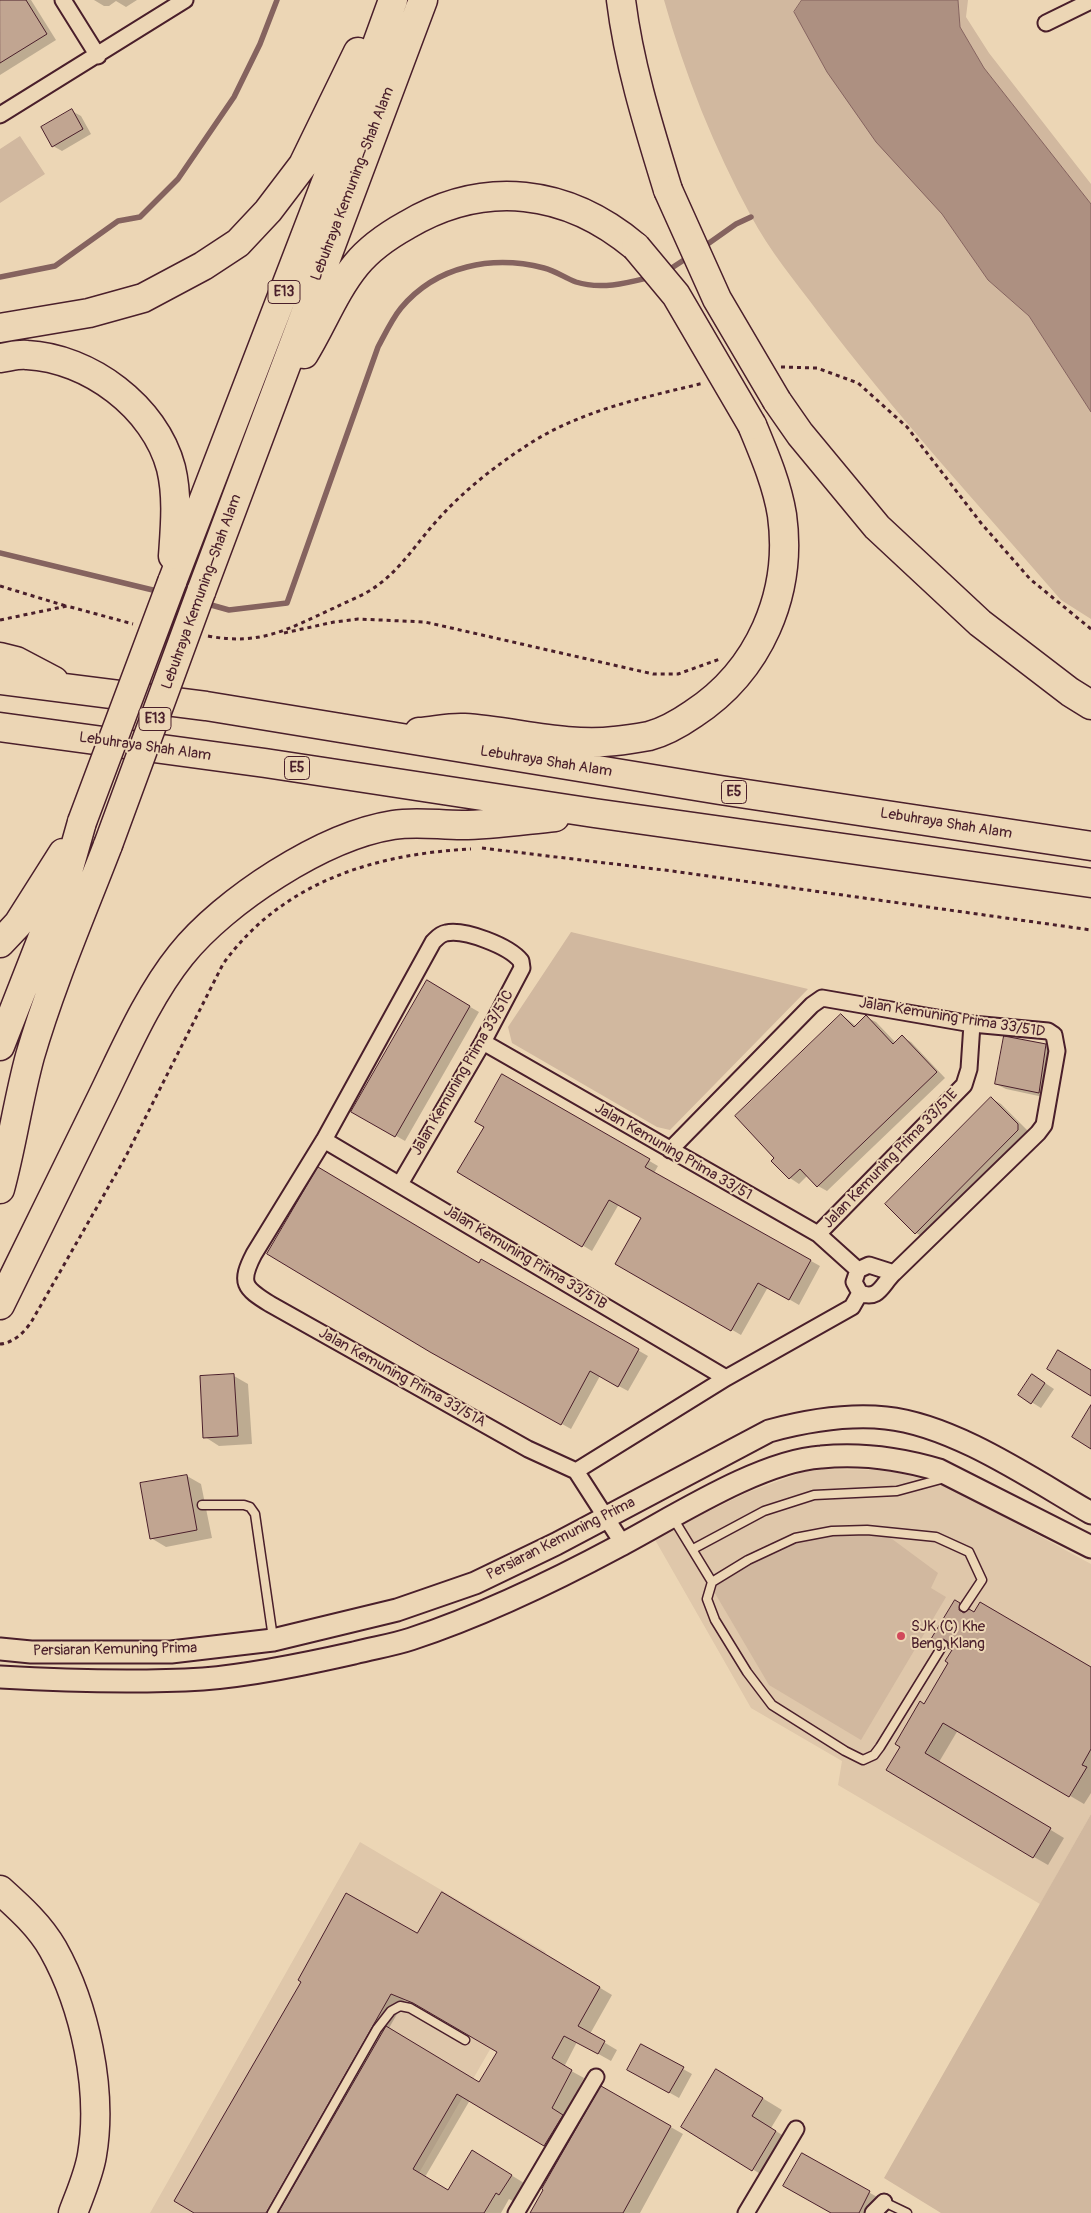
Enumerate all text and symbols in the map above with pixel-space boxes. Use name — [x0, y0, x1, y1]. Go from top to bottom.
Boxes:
street label: Lebuhraya Kemuning–Shah Alam — [308, 84, 398, 284]
road number: E13 — [268, 280, 300, 304]
street label: Lebuhraya Kemuning–Shah Alam — [158, 492, 246, 692]
road number: E13 — [139, 708, 171, 731]
street label: Lebuhraya Shah Alam — [78, 729, 212, 765]
street label: Lebuhraya Shah Alam — [479, 743, 613, 781]
road number: E5 — [284, 756, 310, 780]
road number: E5 — [722, 780, 746, 804]
street label: Lebuhraya Shah Alam — [879, 805, 1013, 843]
street label: Jalan Kemuning Prima 33/51C — [408, 987, 518, 1159]
street label: Jalan Kemuning Prima 33/51D — [858, 994, 1046, 1042]
street label: Jalan Kemuning Prima 33/51E — [820, 1086, 962, 1232]
street label: Jalan Kemuning Prima 33/51 — [591, 1100, 755, 1204]
street label: Jalan Kemuning Prima 33/51B — [440, 1202, 610, 1314]
street label: Jalan Kemuning Prima 33/51A — [315, 1324, 489, 1432]
street label: Persiaran Kemuning Prima — [484, 1494, 638, 1584]
place label: SJK (C) Khe Beng, Klang — [911, 1618, 985, 1653]
marker: SJK (C) Khe Beng, Klang — [895, 1630, 907, 1642]
street label: Persiaran Kemuning Prima — [33, 1640, 197, 1660]

